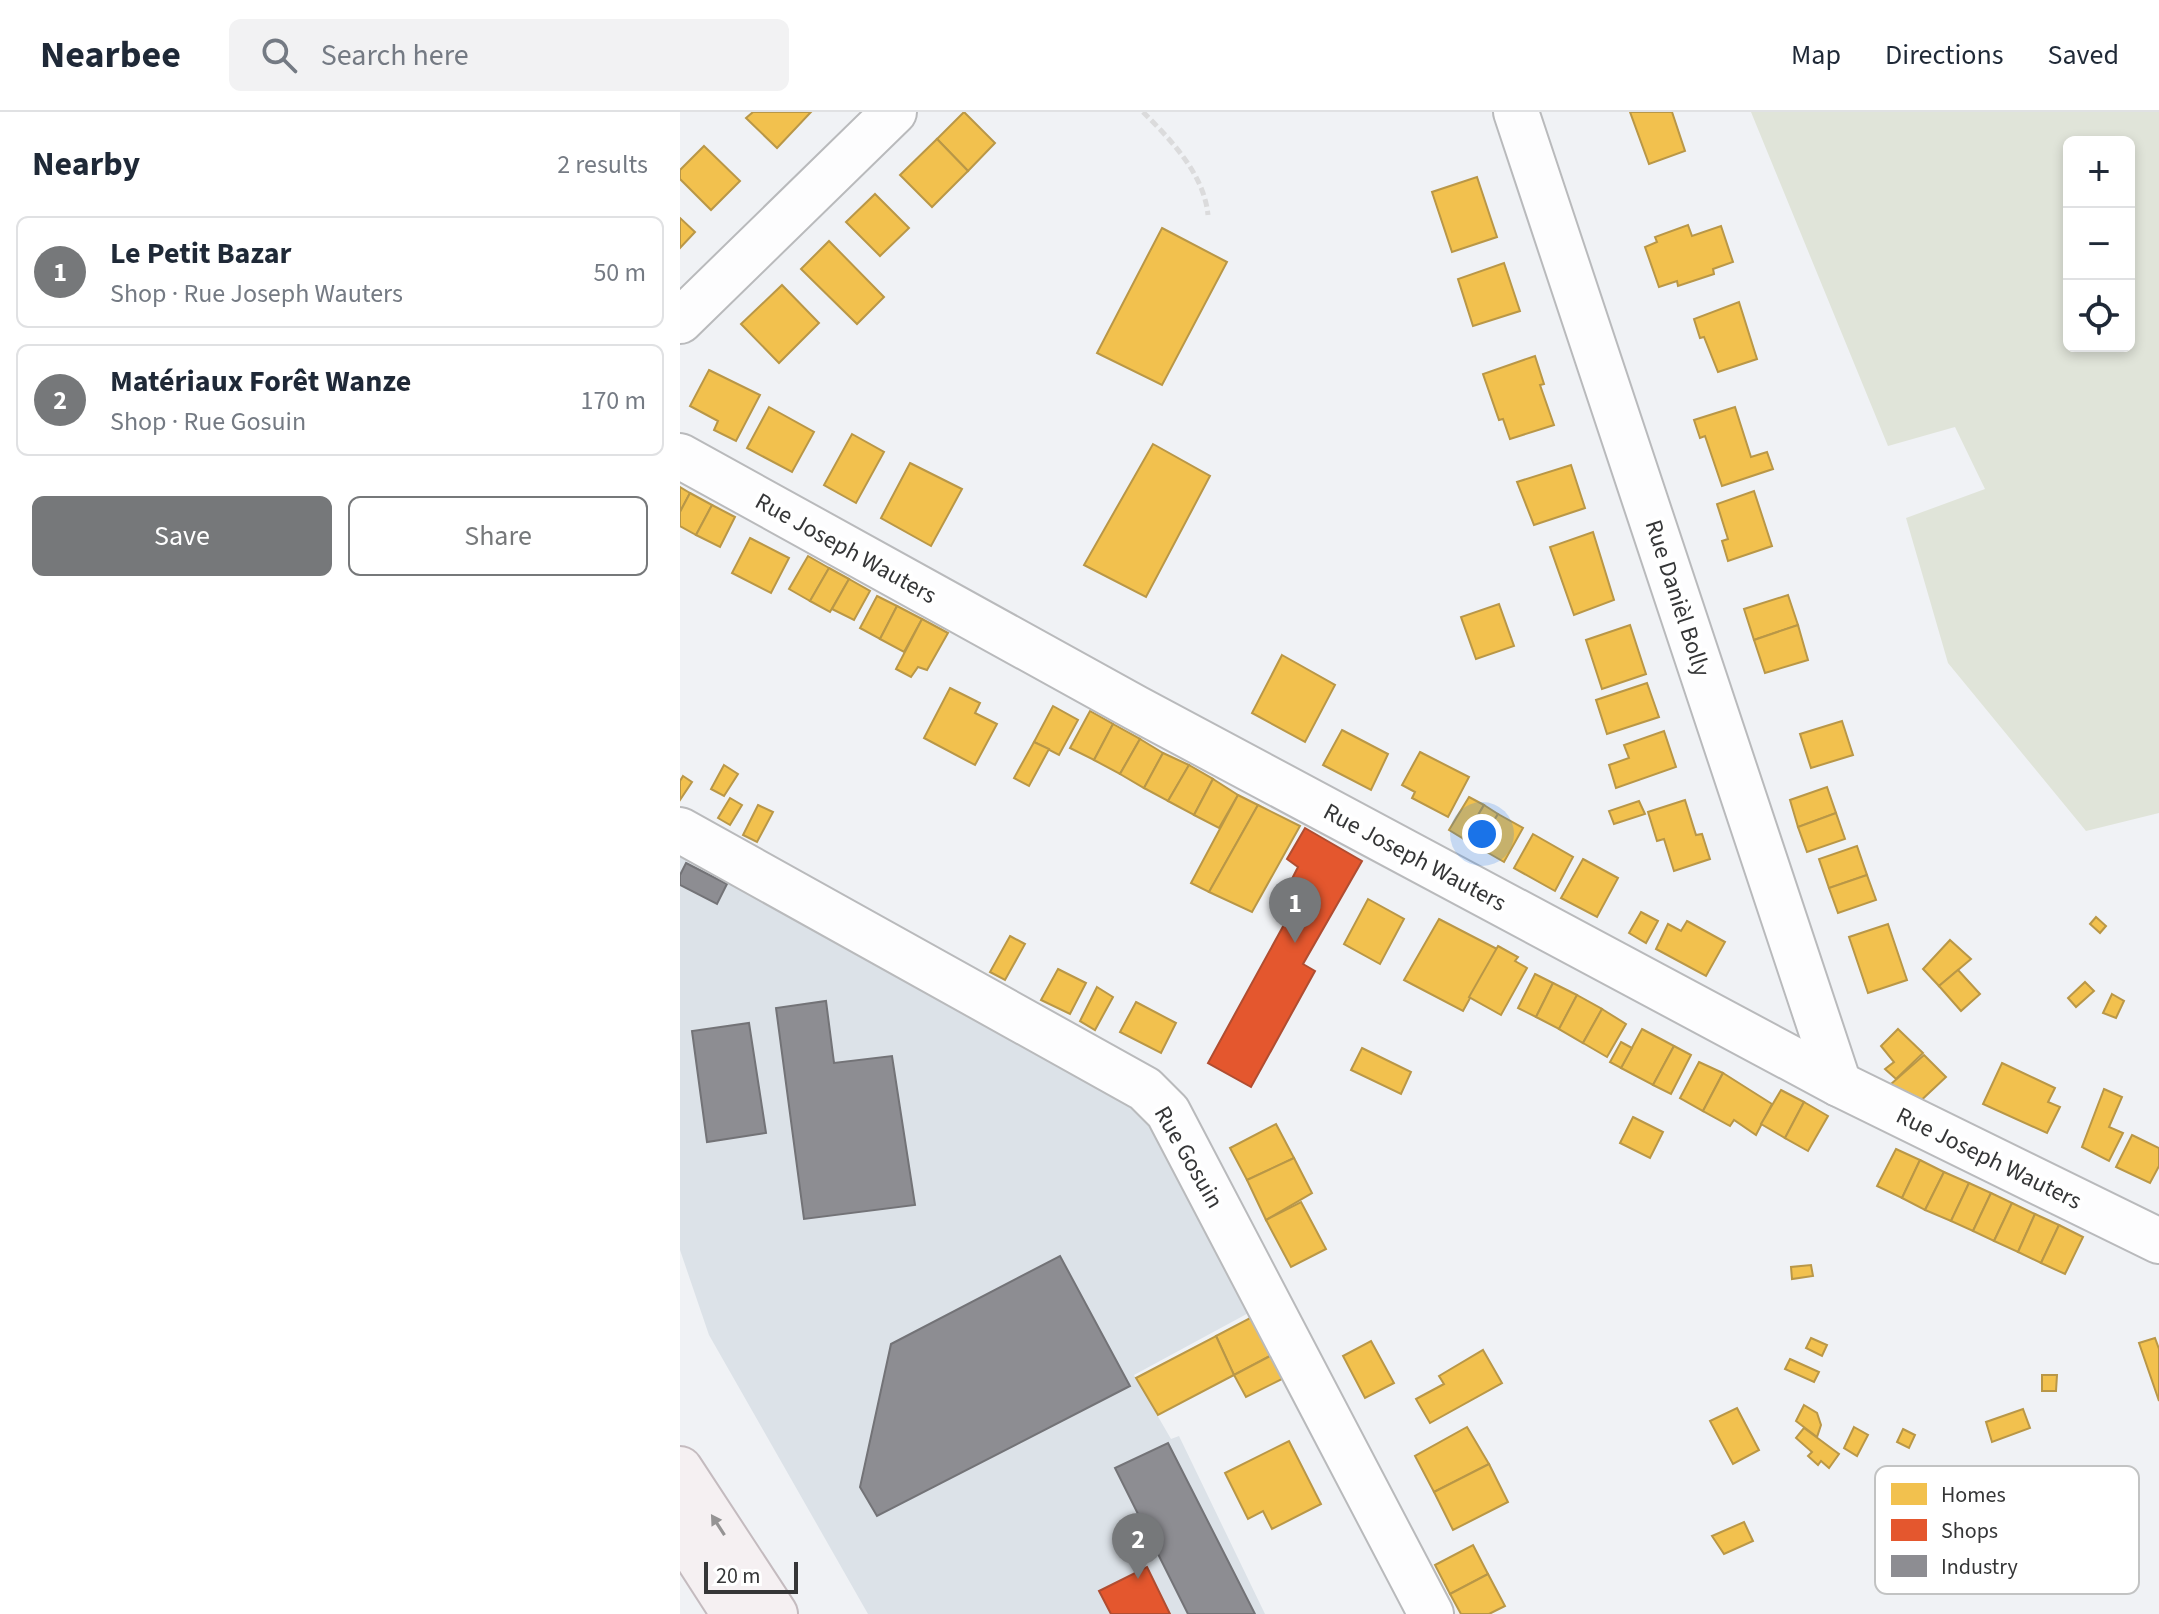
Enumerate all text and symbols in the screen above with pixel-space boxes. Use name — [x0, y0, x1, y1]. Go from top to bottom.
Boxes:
search box — [229, 19, 789, 91]
text: Nearbee — [40, 28, 181, 82]
icon: search — [257, 33, 301, 77]
text: Search here — [321, 34, 469, 77]
text: Map — [1791, 35, 1841, 75]
text: Directions — [1885, 35, 2004, 75]
text: Saved — [2048, 35, 2119, 75]
map controls — [2063, 136, 2135, 352]
button: + — [2063, 136, 2135, 208]
text: Nearby — [32, 140, 140, 189]
text: 2 results — [557, 146, 648, 183]
button: − — [2063, 208, 2135, 280]
text: Le Petit Bazar — [110, 232, 292, 275]
text: 1 — [53, 254, 67, 291]
text: 50 m — [593, 254, 646, 291]
text: Shop · Rue Joseph Wauters — [110, 275, 403, 312]
button: locate — [2063, 280, 2135, 352]
text: Matériaux Forêt Wanze — [110, 360, 411, 403]
text: 2 — [53, 382, 67, 419]
text: 170 m — [580, 382, 646, 419]
text: Shop · Rue Gosuin — [110, 403, 306, 440]
street label: Rue Joseph Wauters — [749, 484, 943, 613]
button: Save — [32, 496, 332, 576]
button: Share — [348, 496, 648, 576]
street label: Rue Danièl Bolly — [1636, 515, 1719, 681]
street label: Rue Joseph Wauters — [1317, 794, 1512, 920]
your location — [1462, 814, 1502, 854]
pin: 1 — [1269, 877, 1321, 943]
street label: Rue Joseph Wauters — [1890, 1098, 2088, 1219]
street label: Rue Gosuin — [1145, 1099, 1232, 1215]
legend — [1875, 1466, 2139, 1594]
text: Homes — [1941, 1479, 2006, 1511]
pin: 2 — [1112, 1513, 1164, 1579]
one-way arrow — [710, 1514, 725, 1535]
text: Shops — [1941, 1515, 1998, 1547]
text: Industry — [1941, 1551, 2018, 1583]
scale bar — [704, 1558, 798, 1594]
text: 20 m — [716, 1560, 761, 1592]

